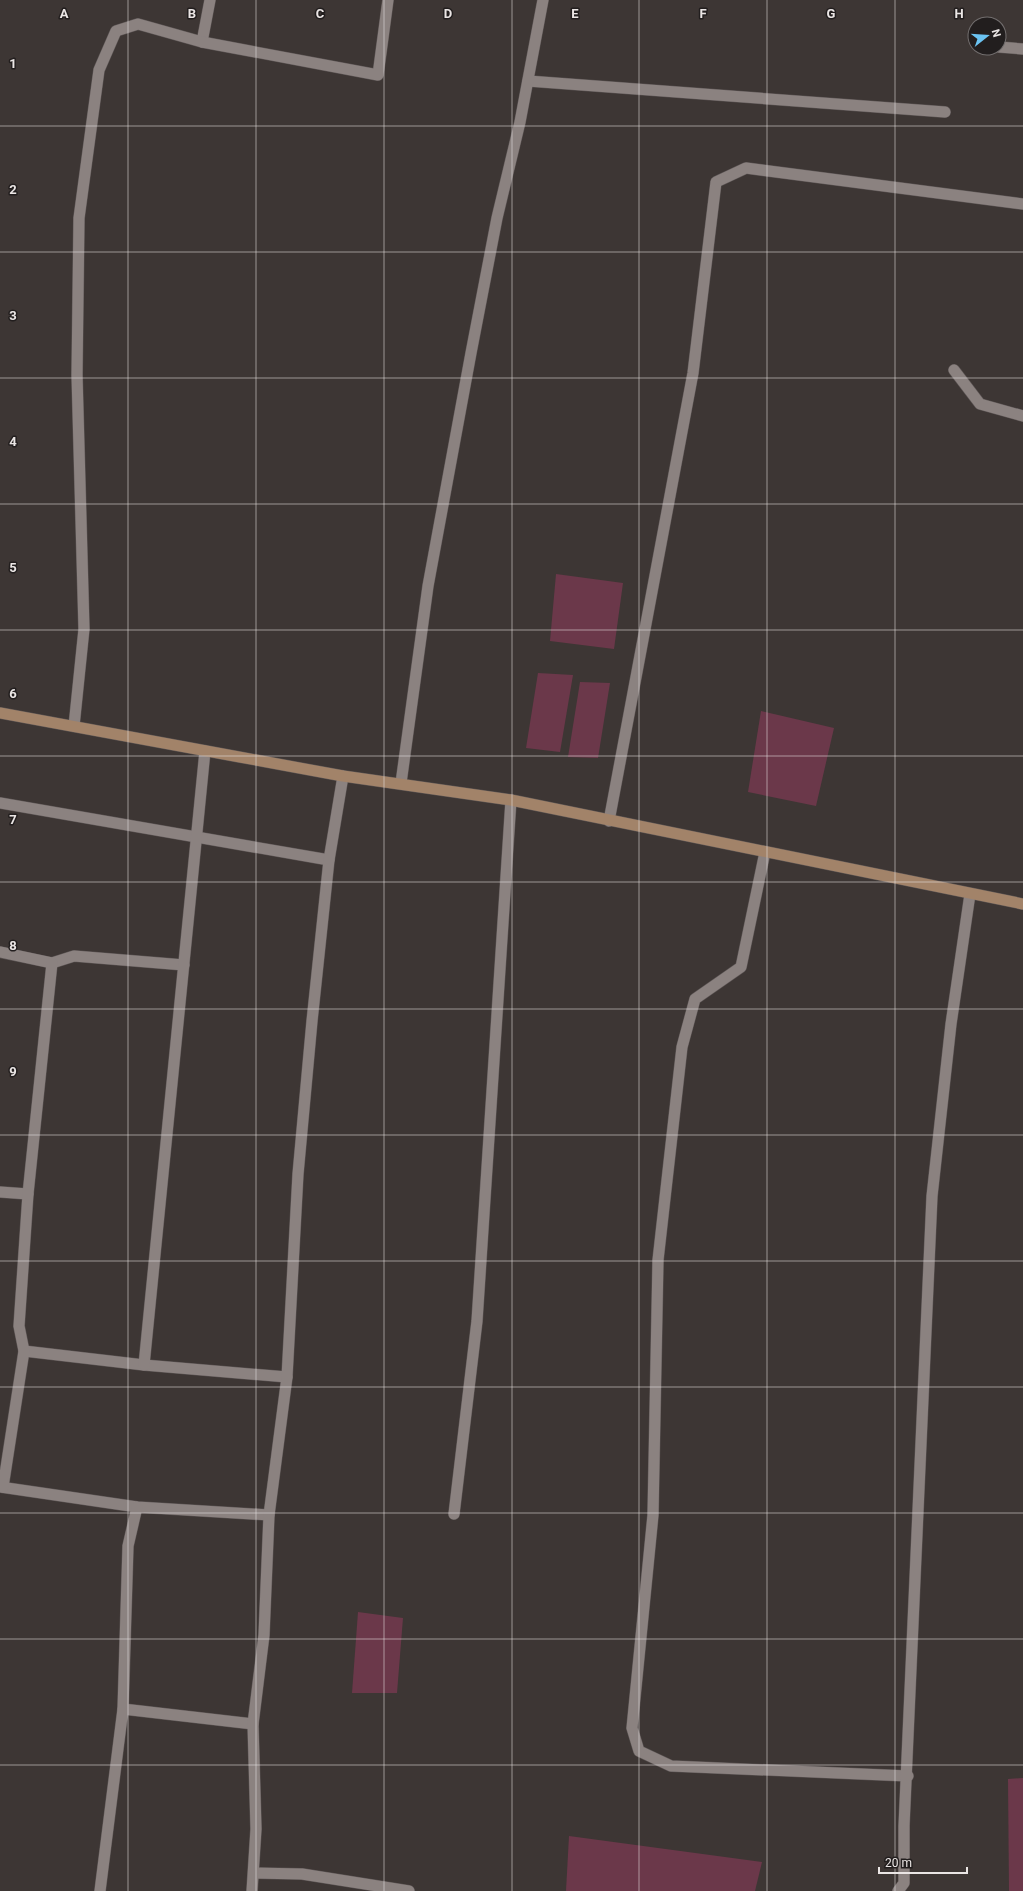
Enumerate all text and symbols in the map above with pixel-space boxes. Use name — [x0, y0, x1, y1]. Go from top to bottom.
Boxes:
text: A — [60, 6, 69, 21]
text: B — [188, 6, 196, 21]
text: C — [316, 6, 325, 21]
text: D — [444, 6, 452, 21]
text: E — [571, 6, 579, 21]
text: F — [699, 6, 707, 21]
text: G — [827, 6, 836, 21]
text: H — [954, 6, 964, 21]
north arrow — [967, 16, 1007, 56]
text: N — [989, 28, 1004, 39]
text: 1 — [9, 56, 17, 71]
text: 2 — [9, 182, 17, 197]
text: 3 — [9, 308, 17, 323]
text: 4 — [9, 434, 17, 449]
text: 5 — [9, 560, 17, 575]
text: 6 — [9, 686, 17, 701]
text: 7 — [9, 812, 17, 827]
text: 8 — [9, 938, 17, 953]
text: 9 — [9, 1064, 17, 1079]
scale bar — [879, 1849, 967, 1875]
text: 20 m — [885, 1856, 912, 1870]

